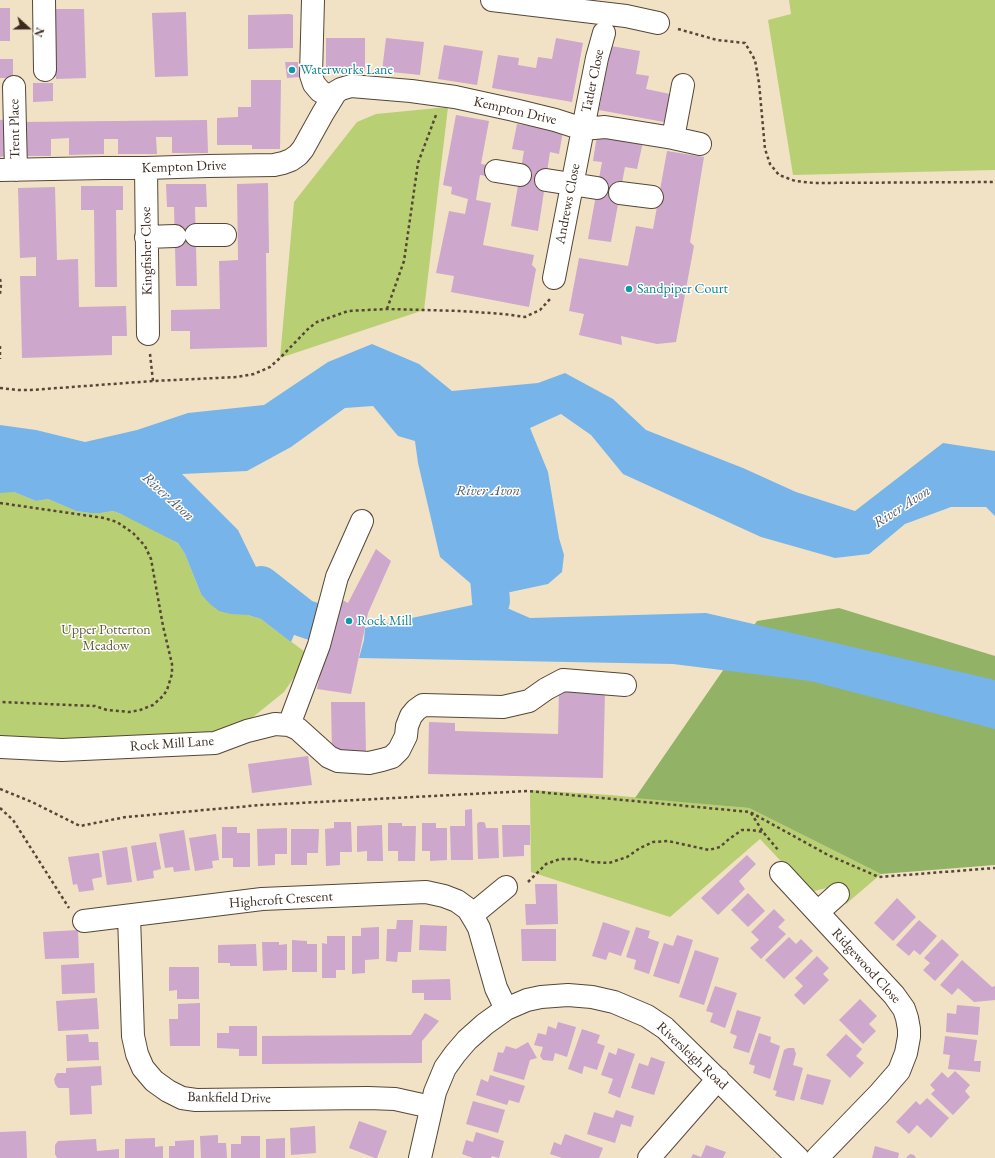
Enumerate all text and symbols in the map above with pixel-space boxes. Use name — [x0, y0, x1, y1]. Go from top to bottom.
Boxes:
north arrow — [8, 8, 48, 48]
text: N — [31, 26, 47, 39]
street label: Tatler Close — [578, 48, 608, 114]
place label: Waterworks Lane — [300, 62, 393, 78]
marker: Waterworks Lane — [287, 65, 297, 75]
street label: Kempton Drive — [472, 93, 558, 129]
street label: Trent Place — [6, 99, 24, 159]
street label: Kempton Drive — [141, 157, 227, 177]
street label: Andrews Close — [552, 162, 584, 246]
street label: Kingfisher Close — [138, 207, 156, 295]
place label: Sandpiper Court — [637, 281, 728, 297]
marker: Sandpiper Court — [624, 284, 634, 294]
water label: River Avon — [138, 469, 198, 525]
water label: River Avon — [456, 482, 520, 500]
water label: River Avon — [870, 482, 934, 532]
place label: Rock Mill — [357, 613, 412, 629]
marker: Rock Mill — [344, 616, 354, 626]
park label: Upper Potterton Meadow — [61, 622, 151, 654]
street label: Rock Mill Lane — [129, 733, 215, 755]
street label: Highcroft Crescent — [229, 888, 333, 912]
street label: Ridgewood Close — [828, 925, 904, 1007]
street label: Riversleigh Road — [653, 1019, 731, 1093]
street label: Bankfield Drive — [187, 1089, 271, 1107]

